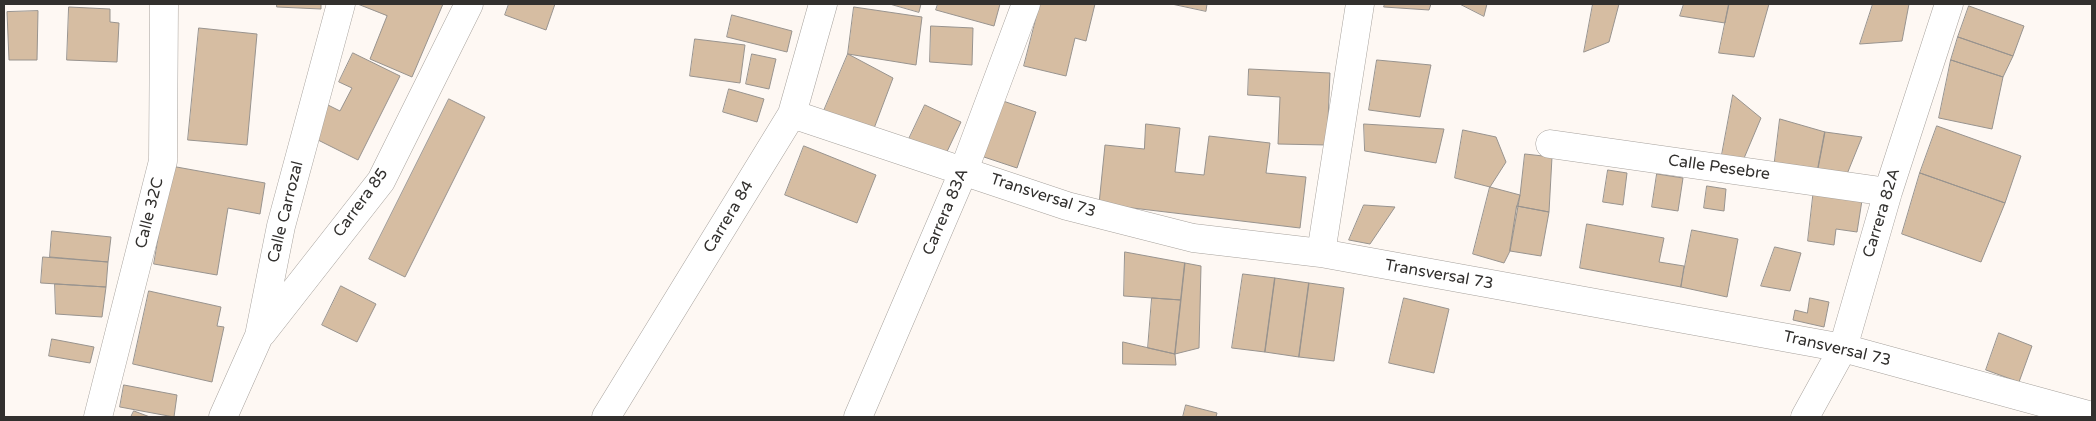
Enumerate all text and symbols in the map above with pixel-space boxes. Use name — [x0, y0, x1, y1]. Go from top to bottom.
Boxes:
street label: Calle Pesebre — [1667, 151, 1771, 185]
street label: Calle Carrozal — [264, 159, 308, 265]
street label: Carrera 85 — [330, 165, 392, 241]
street label: Carrera 83A — [919, 166, 973, 258]
street label: Carrera 82A — [1859, 166, 1905, 260]
street label: Transversal 73 — [988, 170, 1098, 222]
street label: Calle 32C — [132, 175, 168, 251]
street label: Carrera 84 — [700, 178, 758, 256]
street label: Transversal 73 — [1383, 256, 1495, 294]
street label: Transversal 73 — [1781, 327, 1893, 371]

